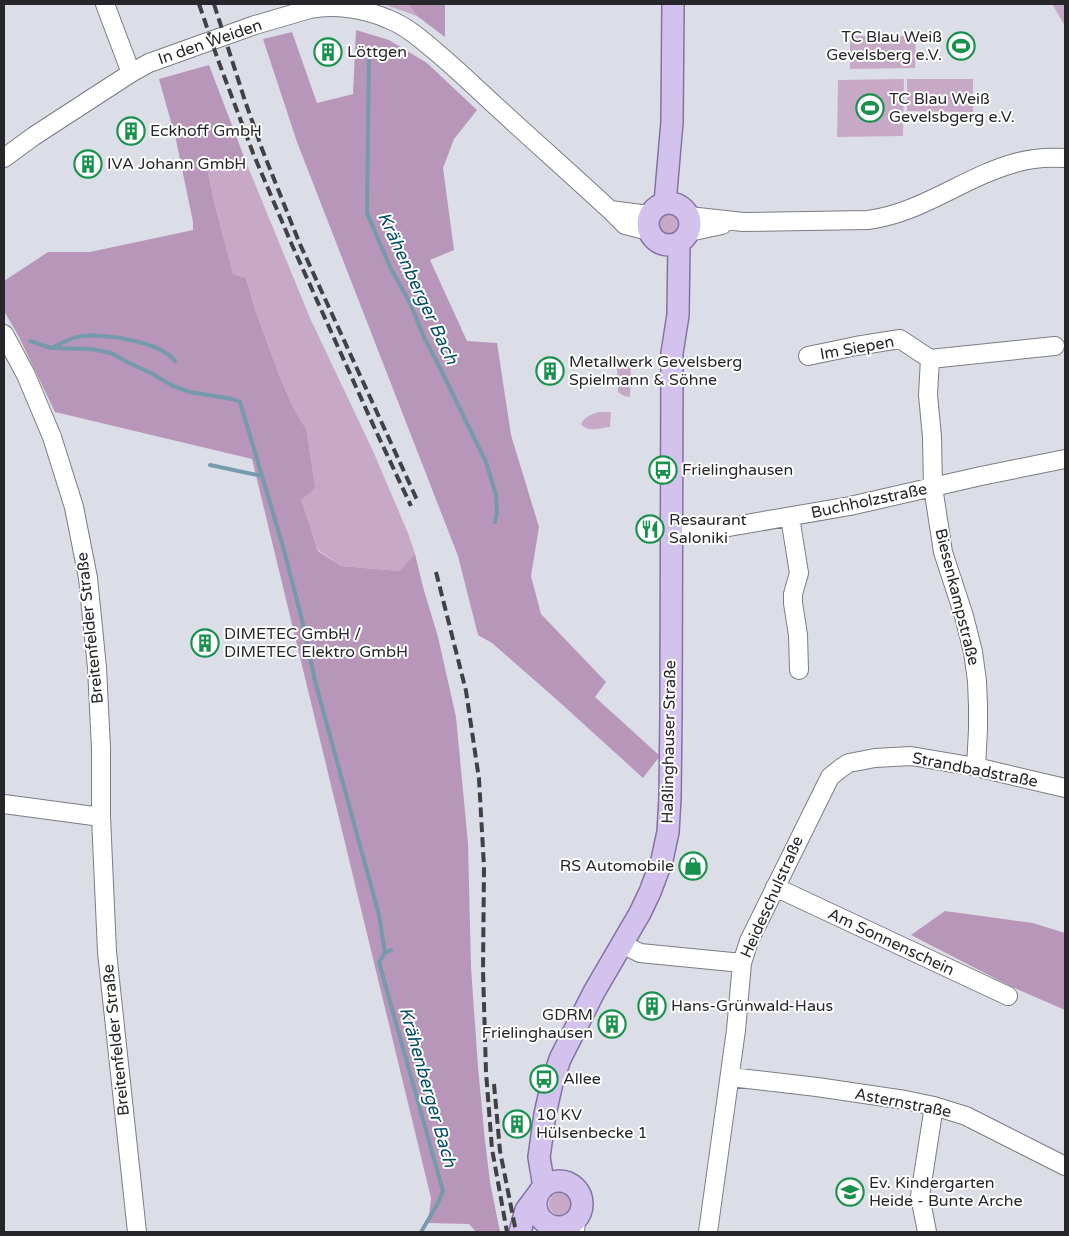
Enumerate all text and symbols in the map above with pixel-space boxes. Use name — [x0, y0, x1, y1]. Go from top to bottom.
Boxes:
street label: In den Weiden — [155, 15, 265, 69]
place label: TC Blau Weiß Gevelsberg e.V. — [826, 27, 942, 65]
sports icon: TC Blau Weiß Gevelsberg e.V. — [946, 31, 976, 61]
building icon: Löttgen — [313, 37, 343, 67]
place label: Löttgen — [347, 42, 407, 62]
place label: TC Blau Weiß Gevelsbgerg e.V. — [889, 89, 1015, 127]
sports icon: TC Blau Weiß Gevelsbgerg e.V. — [855, 93, 885, 123]
building icon: Eckhoff GmbH — [116, 116, 146, 146]
place label: Eckhoff GmbH — [150, 121, 262, 141]
building icon: IVA Johann GmbH — [73, 149, 103, 179]
place label: IVA Johann GmbH — [107, 154, 246, 174]
water label: Krähenberger Bach — [373, 208, 463, 369]
street label: Im Siepen — [818, 332, 896, 364]
place label: Metallwerk Gevelsberg Spielmann & Söhne — [569, 352, 742, 390]
building icon: Metallwerk Gevelsberg Spielmann & Söhne — [535, 356, 565, 386]
bus stop icon: Frielinghausen — [648, 455, 678, 485]
place label: Frielinghausen — [682, 460, 793, 480]
street label: Buchholzstraße — [809, 479, 929, 523]
place label: Resaurant Saloniki — [669, 510, 747, 548]
restaurant icon: Resaurant Saloniki — [635, 514, 665, 544]
street label: Biesenkampstraße — [930, 526, 984, 668]
street label: Breitenfelder Straße — [72, 551, 108, 705]
place label: DIMETEC GmbH / DIMETEC Elektro GmbH — [224, 624, 408, 662]
building icon: DIMETEC GmbH / DIMETEC Elektro GmbH — [190, 628, 220, 658]
street label: Haßlinghauser Straße — [658, 660, 680, 824]
street label: Strandbadstraße — [911, 748, 1039, 792]
street label: Heideschulstraße — [736, 833, 808, 961]
shop icon: RS Automobile — [678, 851, 708, 881]
place label: RS Automobile — [560, 856, 674, 876]
street label: Am Sonnenschein — [825, 904, 957, 980]
street label: Breitenfelder Straße — [98, 963, 134, 1117]
building icon: Hans-Grünwald-Haus — [637, 991, 667, 1021]
place label: Hans-Grünwald-Haus — [671, 996, 833, 1016]
water label: Krähenberger Bach — [395, 1004, 462, 1171]
place label: GDRM Frielinghausen — [482, 1005, 593, 1043]
building icon: GDRM Frielinghausen — [597, 1009, 627, 1039]
bus stop icon: Allee — [529, 1064, 559, 1094]
place label: Allee — [563, 1069, 601, 1089]
street label: Asternstraße — [853, 1084, 953, 1122]
place label: 10 KV Hülsenbecke 1 — [536, 1105, 648, 1143]
building icon: 10 KV Hülsenbecke 1 — [502, 1109, 532, 1139]
place label: Ev. Kindergarten Heide - Bunte Arche — [869, 1173, 1022, 1211]
school or university icon: Ev. Kindergarten Heide - Bunte Arche — [835, 1177, 865, 1207]

